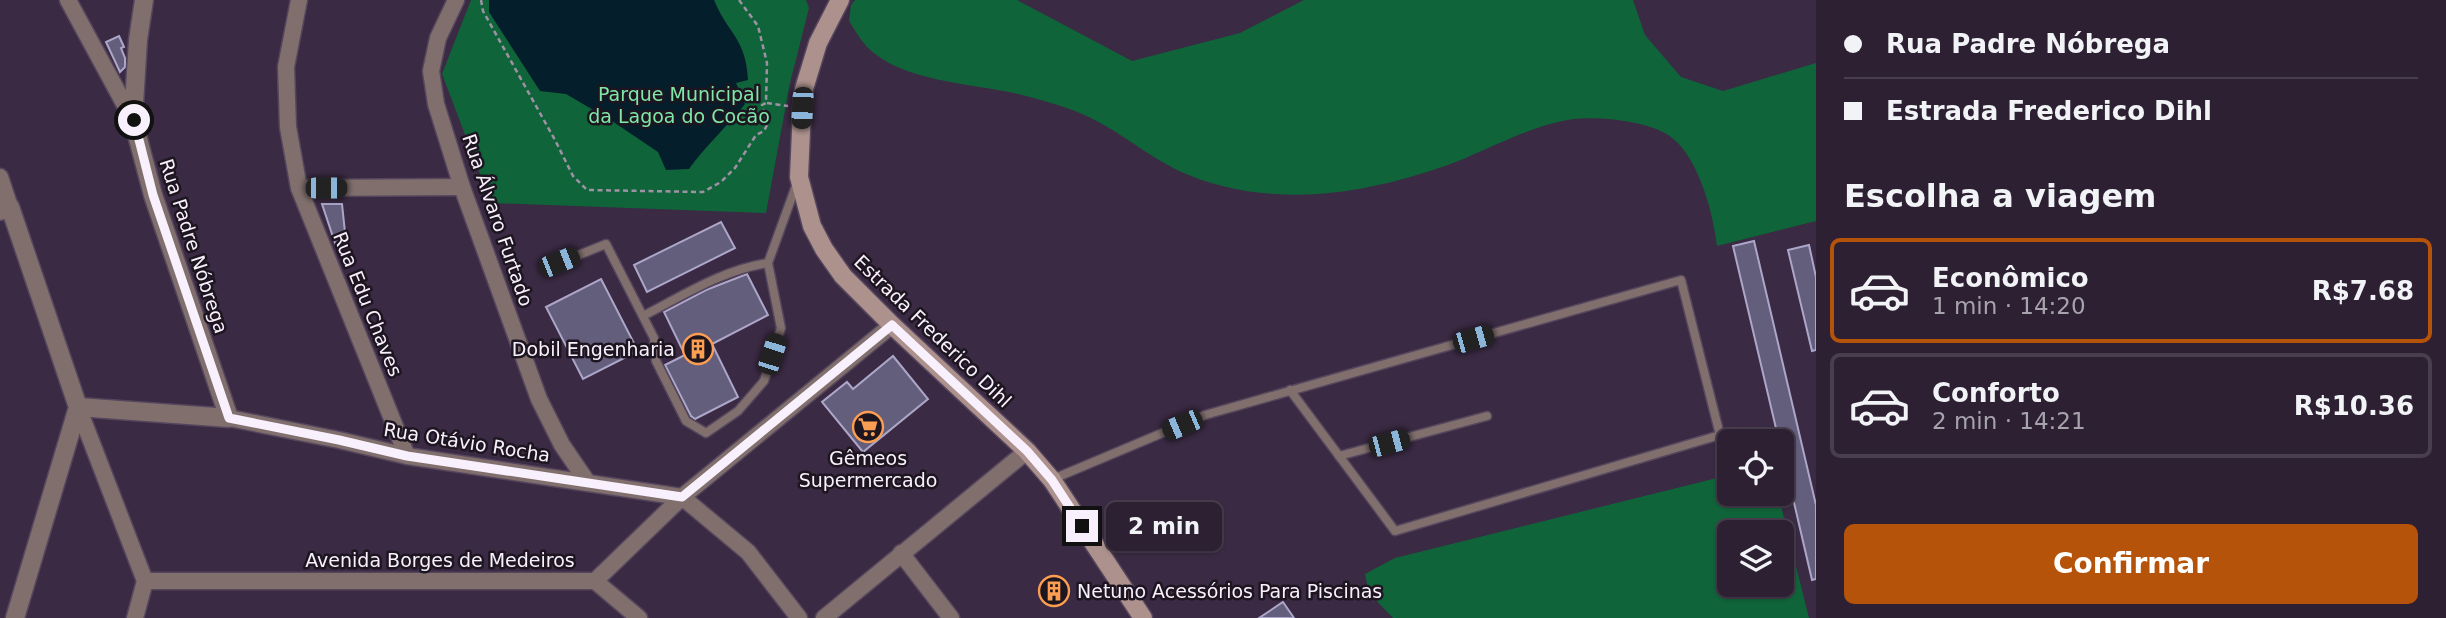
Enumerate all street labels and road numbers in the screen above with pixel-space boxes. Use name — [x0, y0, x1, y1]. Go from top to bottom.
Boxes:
street label: Rua Álvaro Furtado — [458, 131, 538, 309]
street label: Rua Padre Nóbrega — [155, 156, 233, 336]
street label: Rua Edu Chaves — [329, 228, 407, 380]
street label: Estrada Frederico Dihl — [850, 250, 1016, 412]
street label: Rua Otávio Rocha — [382, 418, 552, 466]
street label: Avenida Borges de Medeiros — [305, 549, 575, 571]

